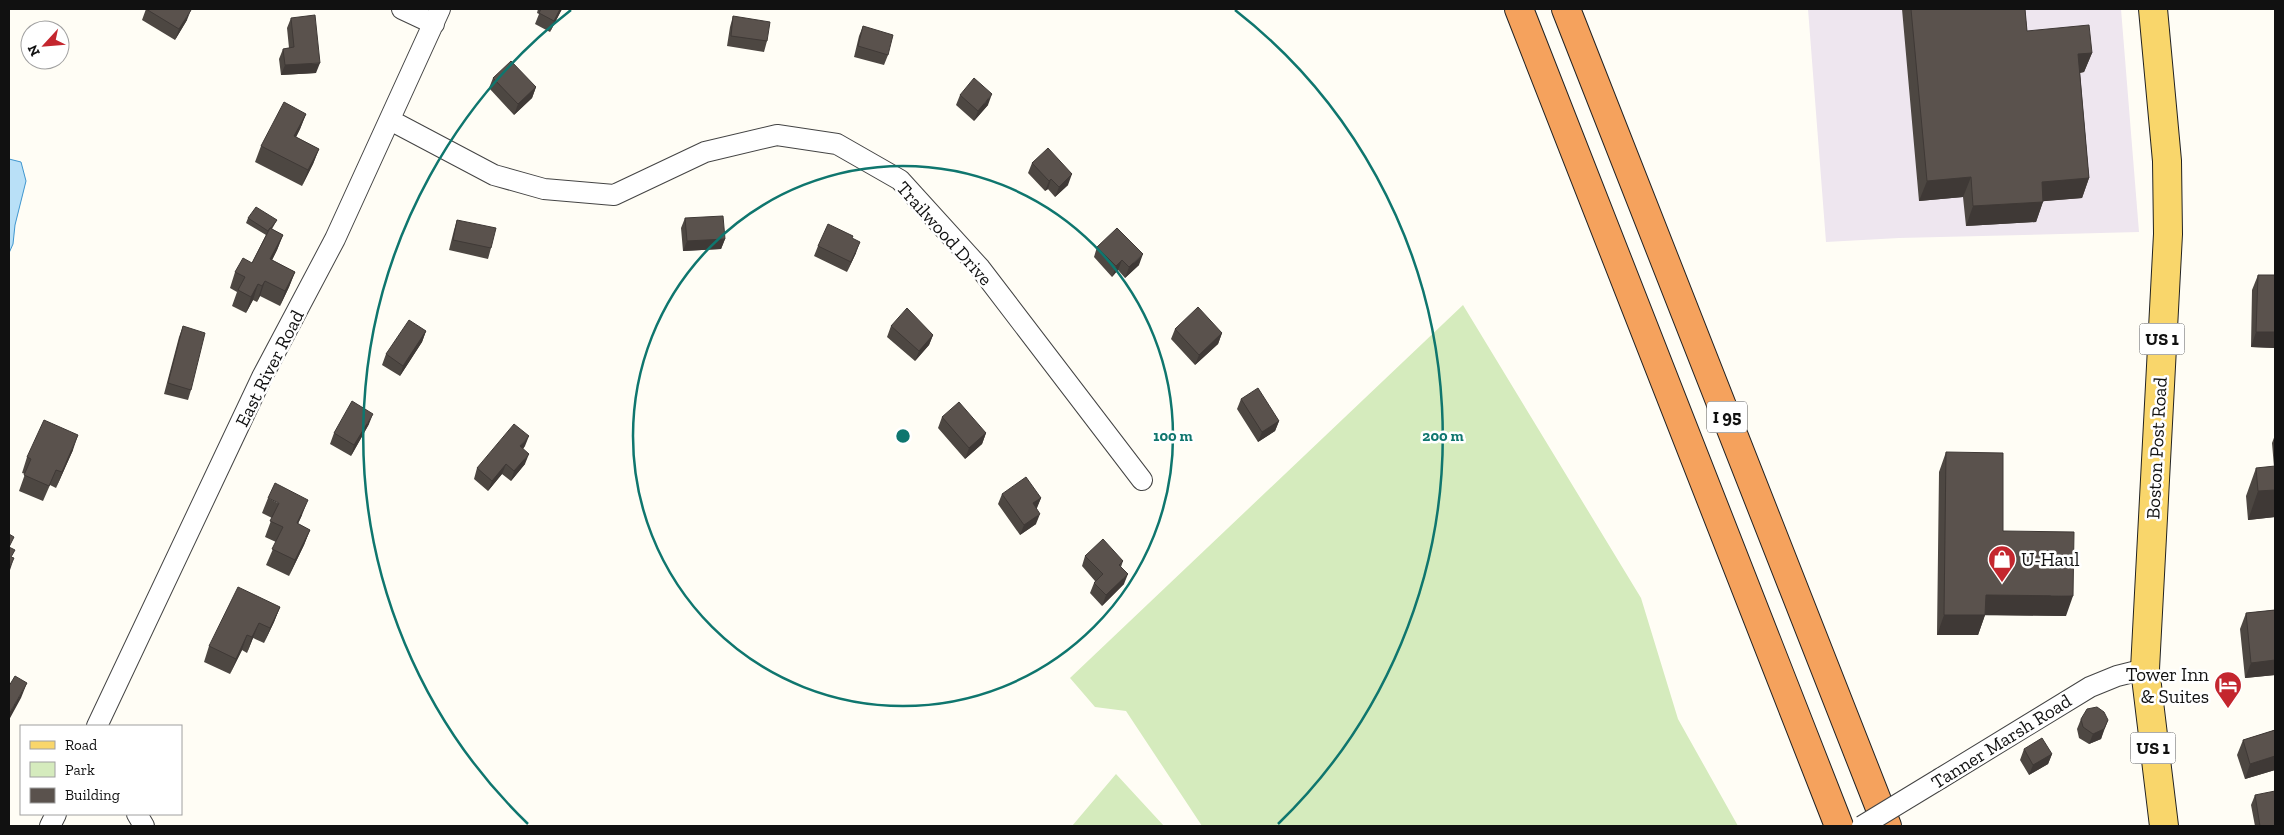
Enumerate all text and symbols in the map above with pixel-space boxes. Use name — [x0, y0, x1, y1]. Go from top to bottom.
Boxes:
north arrow — [20, 20, 70, 70]
text: N — [24, 42, 44, 59]
street label: Trailwood Drive — [892, 177, 997, 290]
street label: East River Road — [230, 306, 309, 430]
road number: US 1 — [2140, 324, 2184, 354]
street label: Boston Post Road — [2141, 376, 2172, 520]
road number: I 95 — [1707, 402, 1747, 432]
centre of rings — [894, 427, 912, 445]
text: 100 m — [1153, 427, 1193, 445]
text: 200 m — [1422, 427, 1464, 445]
shop icon: U-Haul — [1987, 544, 2017, 583]
place label: U-Haul — [2021, 548, 2079, 571]
place label: Tower Inn & Suites — [2126, 663, 2209, 708]
hotel icon: Tower Inn & Suites — [2213, 670, 2243, 709]
street label: Tanner Marsh Road — [1927, 689, 2076, 794]
legend — [20, 725, 182, 815]
road number: US 1 — [2130, 732, 2176, 764]
text: Road — [65, 736, 98, 754]
text: Park — [65, 761, 95, 779]
text: Building — [65, 786, 120, 804]

